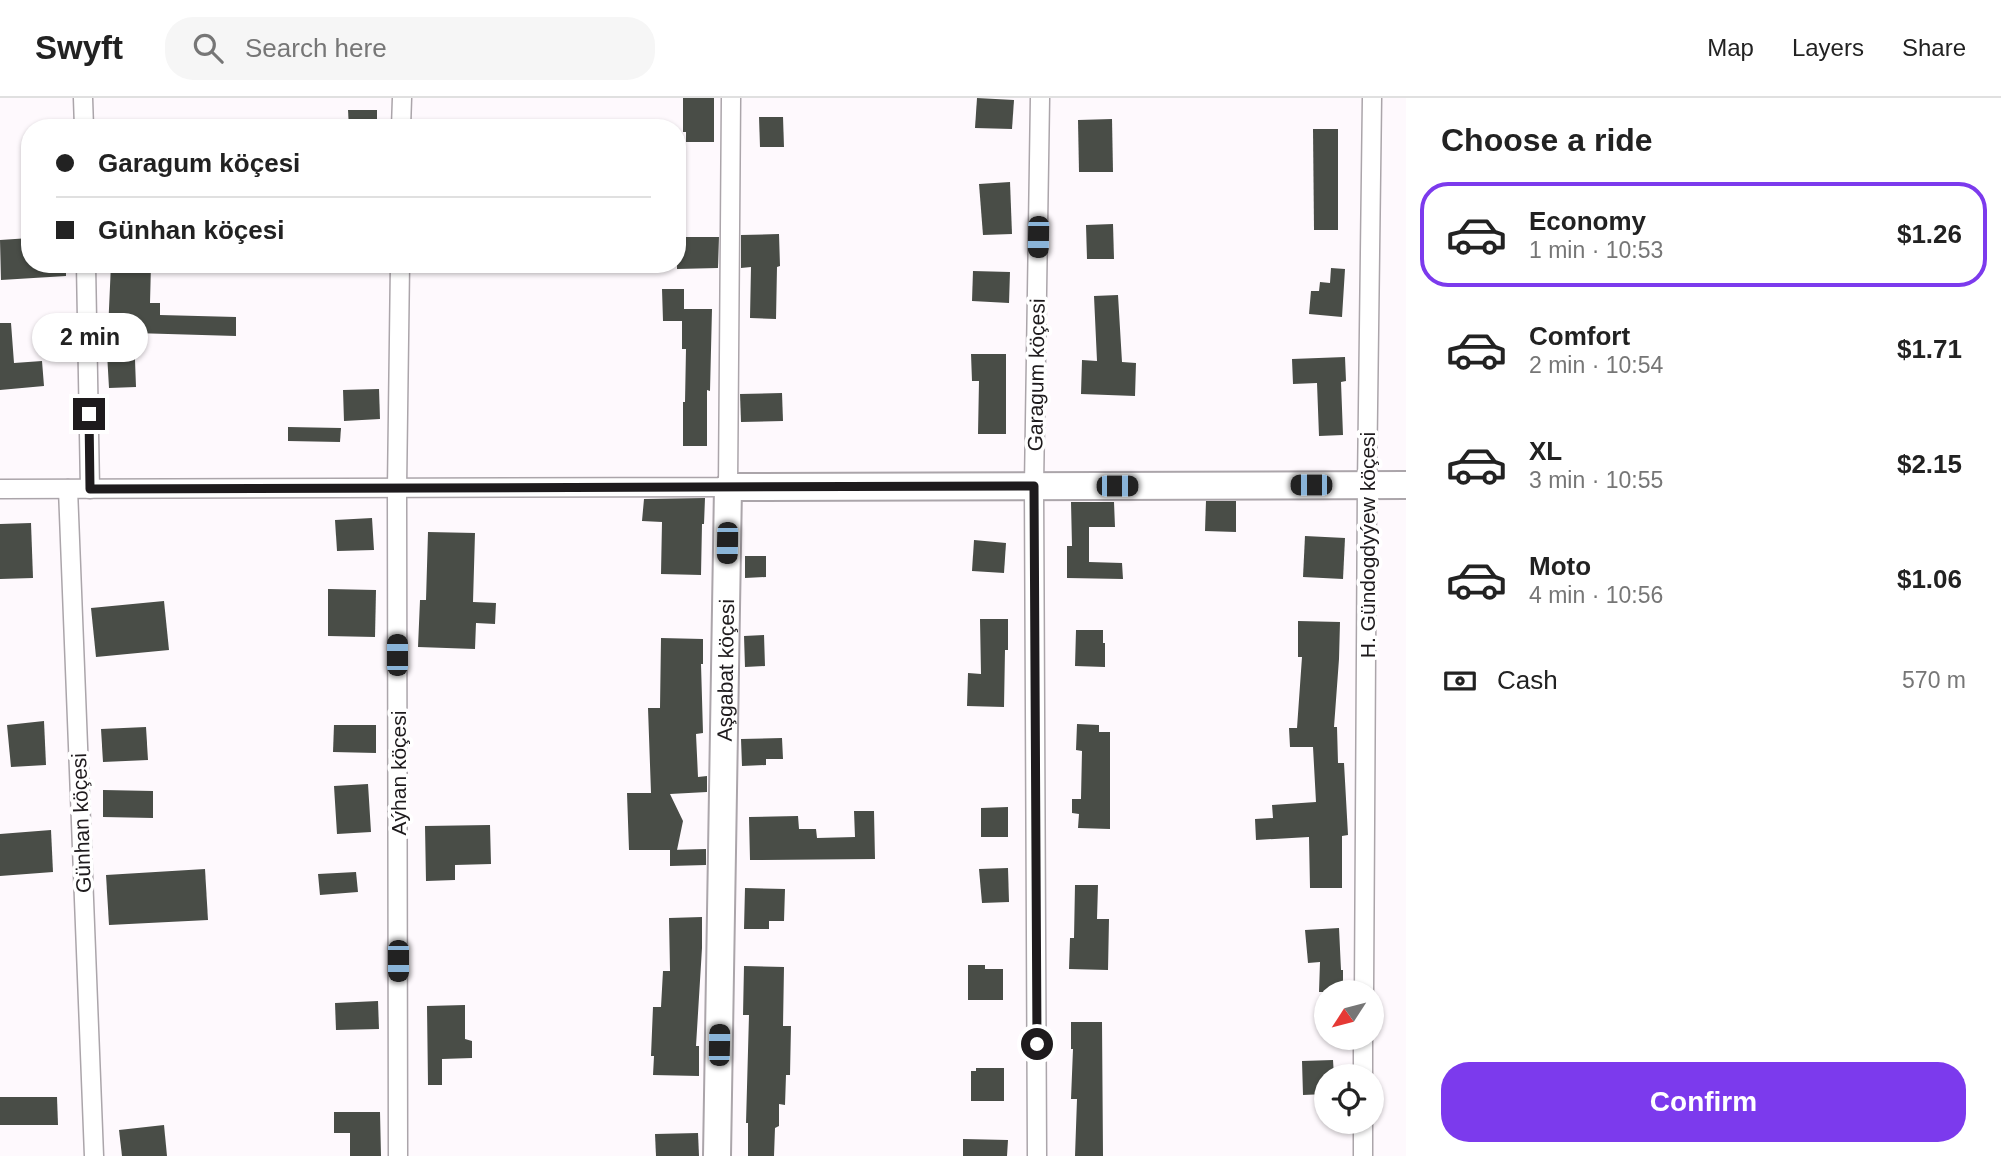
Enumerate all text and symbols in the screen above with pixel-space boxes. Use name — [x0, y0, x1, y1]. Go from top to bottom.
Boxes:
search box — [165, 17, 655, 80]
text: Swyft — [35, 29, 123, 66]
icon: search — [189, 29, 227, 67]
text: Search here — [245, 33, 387, 63]
text: Map — [1707, 34, 1754, 61]
text: Layers — [1792, 34, 1864, 61]
text: Share — [1902, 34, 1966, 61]
text: Choose a ride — [1441, 122, 1653, 158]
text: Garagum köçesi — [98, 148, 300, 178]
icon: car — [1445, 203, 1508, 266]
text: Economy — [1529, 206, 1646, 236]
text: Günhan köçesi — [98, 215, 284, 245]
car — [1028, 216, 1049, 258]
text: $1.26 — [1897, 219, 1962, 249]
text: 1 min · 10:53 — [1529, 237, 1663, 263]
street label: Garagum köçesi — [1023, 298, 1049, 452]
callout: 2 min — [31, 313, 147, 362]
icon: car — [1445, 318, 1508, 381]
text: Comfort — [1529, 321, 1630, 351]
text: 2 min — [60, 324, 120, 350]
text: $1.71 — [1897, 334, 1962, 364]
text: 2 min · 10:54 — [1529, 352, 1663, 378]
route end — [73, 398, 105, 430]
street label: H. Gündogdyýew köçesi — [1356, 432, 1379, 658]
icon: car — [1445, 433, 1508, 496]
text: XL — [1529, 436, 1562, 466]
text: $2.15 — [1897, 449, 1962, 479]
text: 3 min · 10:55 — [1529, 467, 1663, 493]
car — [1291, 475, 1333, 496]
car — [1097, 476, 1139, 497]
car — [717, 522, 738, 564]
icon: car — [1445, 548, 1508, 611]
text: Moto — [1529, 551, 1591, 581]
text: $1.06 — [1897, 564, 1962, 594]
text: 4 min · 10:56 — [1529, 582, 1663, 608]
street label: Aşgabat köçesi — [712, 599, 738, 741]
car — [387, 634, 408, 676]
icon: cash — [1441, 662, 1479, 700]
text: Cash — [1497, 665, 1558, 695]
text: 570 m — [1902, 667, 1966, 693]
street label: Aýhan köçesi — [387, 711, 410, 835]
street label: Günhan köçesi — [67, 753, 95, 893]
car — [388, 940, 409, 982]
north arrow — [1314, 980, 1384, 1050]
map controls — [1314, 980, 1384, 1134]
car — [709, 1024, 730, 1066]
route start — [1021, 1028, 1053, 1060]
button: Confirm — [1441, 1062, 1966, 1142]
button: locate — [1314, 1064, 1384, 1134]

